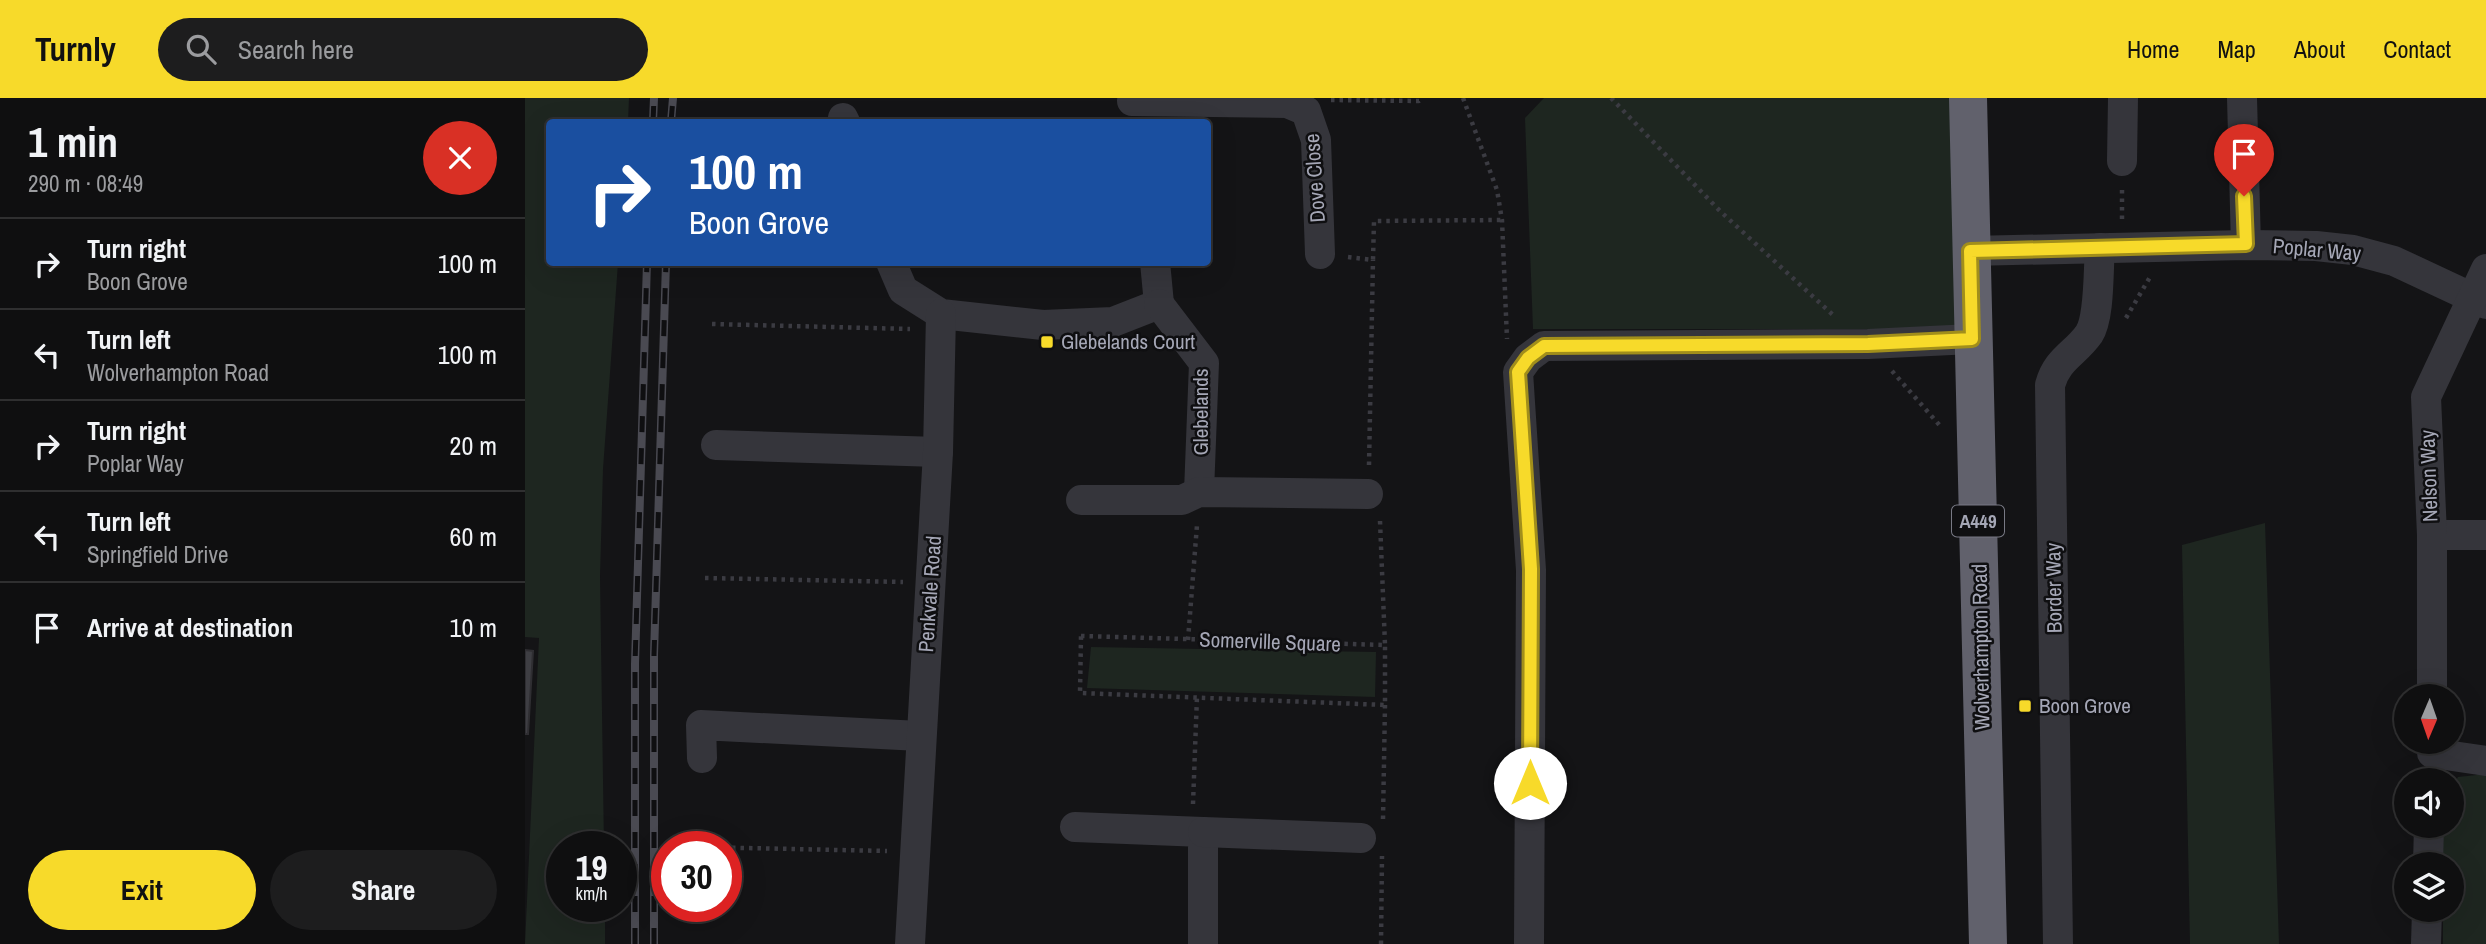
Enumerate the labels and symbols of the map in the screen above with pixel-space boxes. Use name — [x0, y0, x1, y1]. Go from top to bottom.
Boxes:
pin — [2214, 124, 2274, 196]
street label: Dove Close — [1297, 133, 1332, 223]
street label: Poplar Way — [2272, 231, 2363, 268]
place label: Glebelands Court — [1061, 327, 1195, 356]
marker: Glebelands Court — [1039, 334, 1055, 350]
street label: Glebelands — [1186, 368, 1215, 456]
street label: Nelson Way — [2412, 429, 2445, 523]
road number: A449 — [1952, 506, 2004, 536]
street label: Penkvale Road — [911, 535, 948, 653]
street label: Border Way — [2038, 542, 2069, 633]
street label: Wolverhampton Road — [1965, 564, 1996, 730]
street label: Somerville Square — [1199, 625, 1341, 658]
north arrow — [2394, 684, 2464, 754]
place label: Boon Grove — [2039, 691, 2131, 720]
marker: Boon Grove — [2017, 698, 2033, 714]
position arrow — [1493, 746, 1567, 820]
speed limit sign: 30 — [651, 831, 742, 922]

